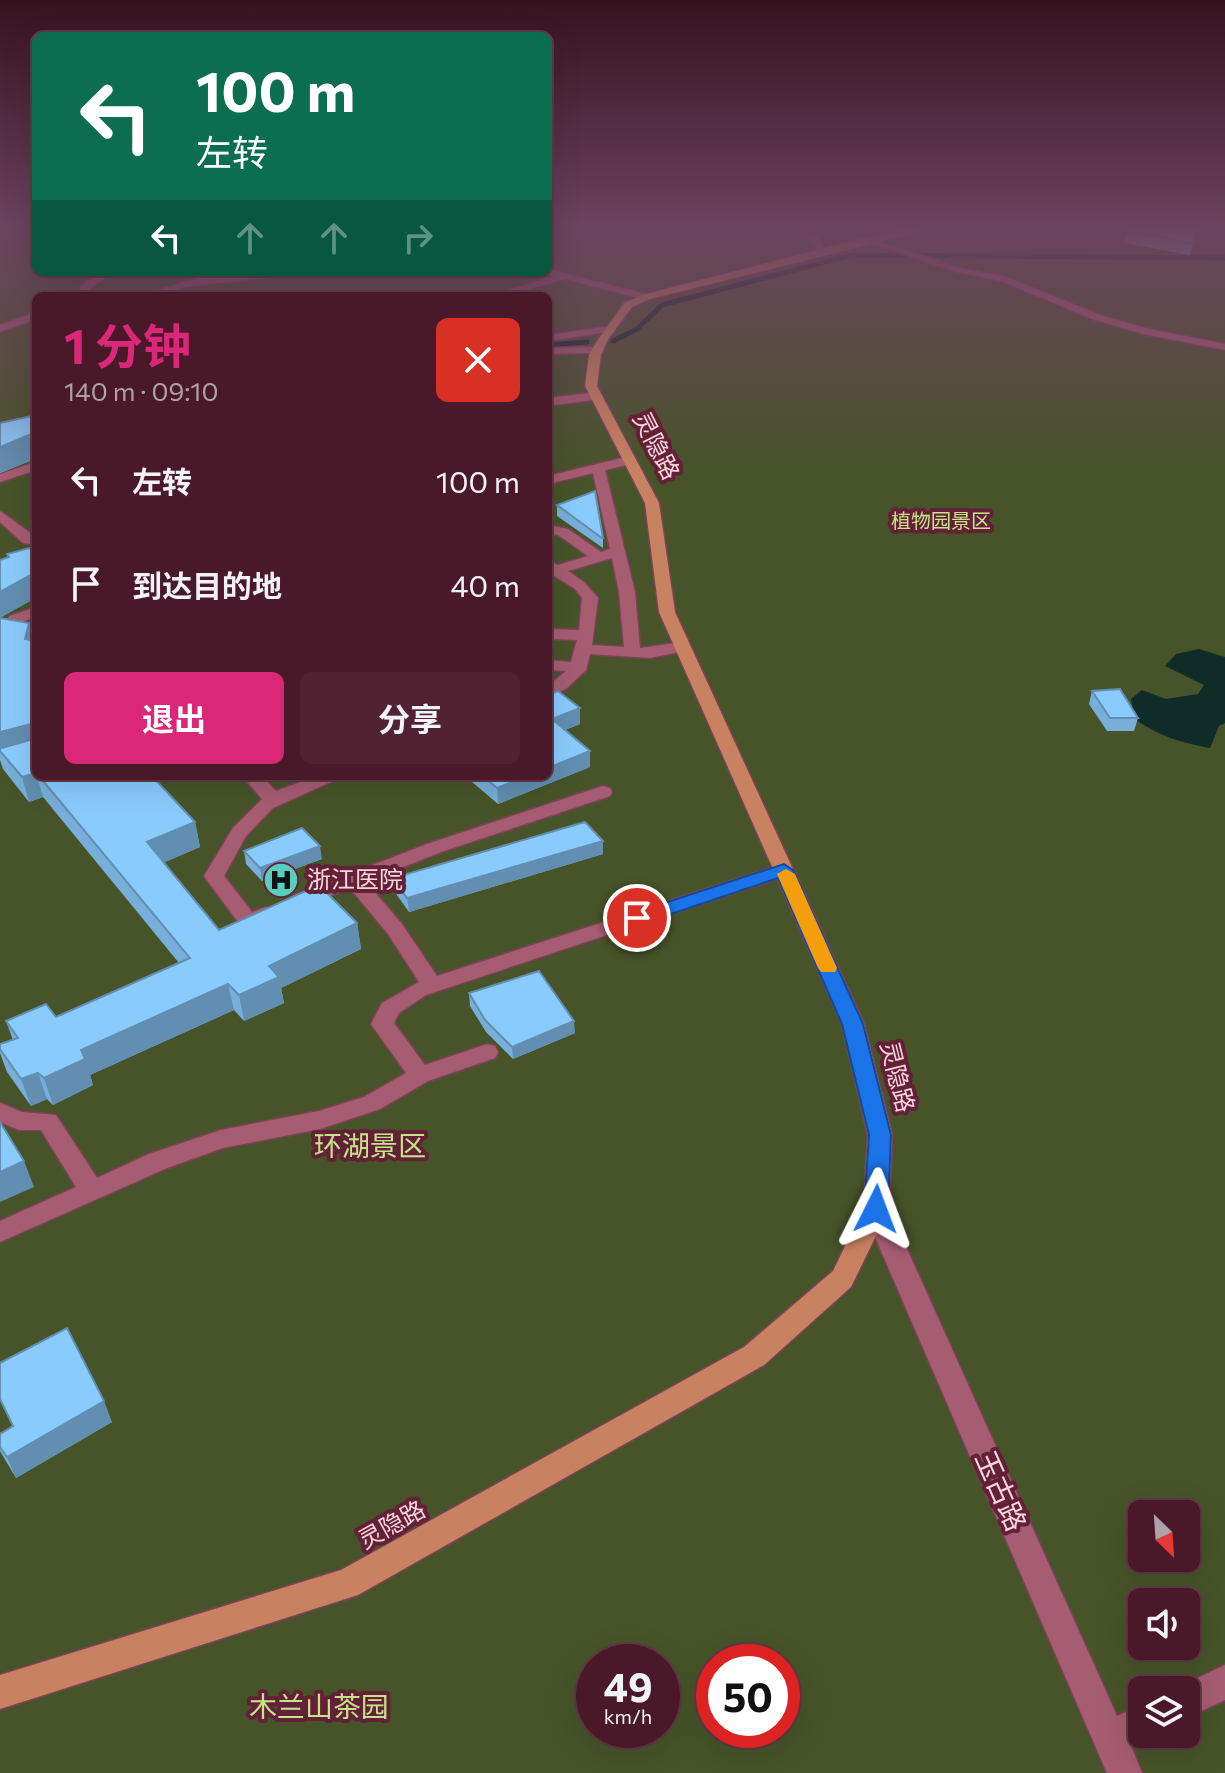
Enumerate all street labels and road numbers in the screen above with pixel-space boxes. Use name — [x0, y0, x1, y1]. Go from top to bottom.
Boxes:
street label: 灵隐路 — [628, 407, 687, 484]
street label: 灵隐路 — [876, 1038, 921, 1115]
street label: 玉古路 — [969, 1445, 1035, 1536]
street label: 灵隐路 — [353, 1494, 430, 1554]

